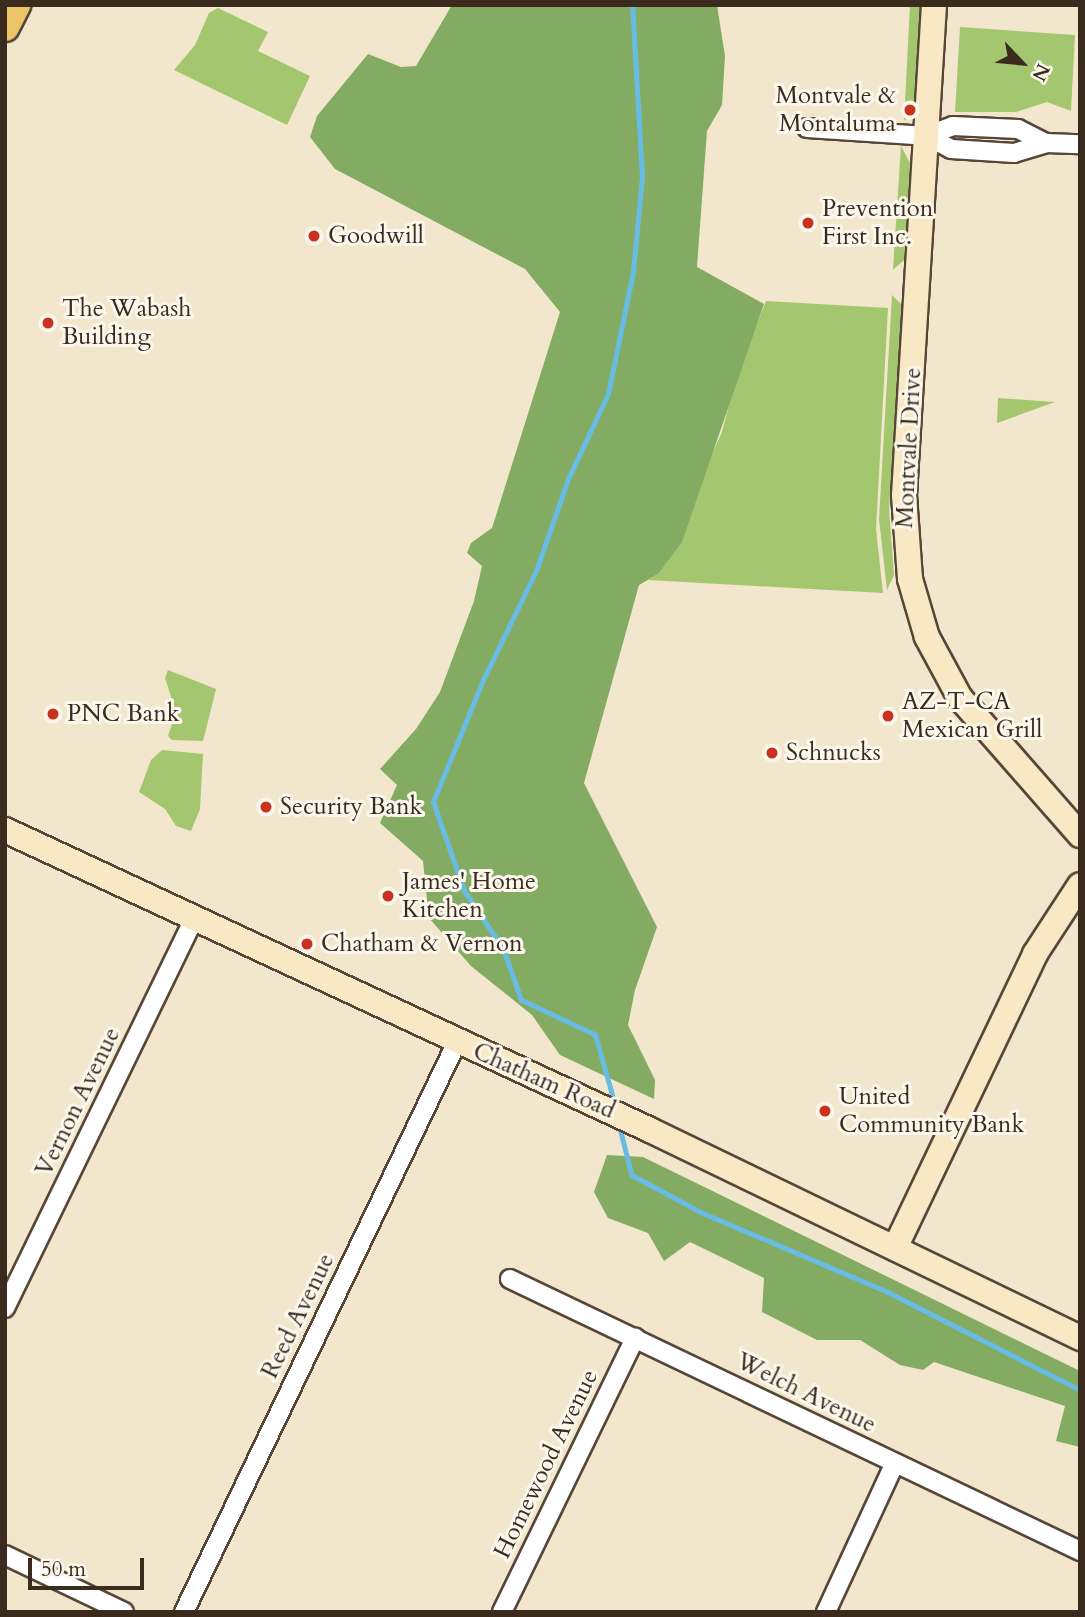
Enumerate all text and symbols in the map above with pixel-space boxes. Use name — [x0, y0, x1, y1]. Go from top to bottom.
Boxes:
north arrow — [987, 28, 1057, 98]
text: N — [1026, 59, 1056, 85]
place label: Montvale & Montaluma — [775, 82, 896, 138]
marker: Montvale & Montaluma — [902, 102, 918, 118]
place label: Prevention First Inc. — [822, 195, 933, 251]
marker: Prevention First Inc. — [800, 215, 816, 231]
place label: Goodwill — [328, 222, 424, 250]
marker: Goodwill — [306, 228, 322, 244]
place label: The Wabash Building — [62, 295, 191, 351]
marker: The Wabash Building — [40, 315, 56, 331]
street label: Montvale Drive — [890, 367, 928, 529]
place label: AZ-T-CA Mexican Grill — [902, 688, 1042, 744]
place label: PNC Bank — [67, 700, 180, 728]
marker: PNC Bank — [45, 706, 61, 722]
marker: AZ-T-CA Mexican Grill — [880, 708, 896, 724]
place label: Schnucks — [786, 739, 881, 767]
marker: Schnucks — [764, 745, 780, 761]
place label: Security Bank — [280, 793, 422, 821]
marker: Security Bank — [258, 799, 274, 815]
place label: James' Home Kitchen — [402, 868, 536, 924]
marker: James' Home Kitchen — [380, 888, 396, 904]
place label: Chatham & Vernon — [321, 930, 523, 958]
marker: Chatham & Vernon — [299, 936, 315, 952]
street label: Vernon Avenue — [30, 1023, 126, 1181]
street label: Chatham Road — [468, 1037, 620, 1125]
place label: United Community Bank — [839, 1083, 1024, 1139]
marker: United Community Bank — [817, 1103, 833, 1119]
street label: Reed Avenue — [255, 1249, 341, 1383]
street label: Welch Avenue — [731, 1347, 881, 1439]
street label: Homewood Avenue — [488, 1365, 604, 1563]
scale bar — [32, 1544, 147, 1588]
text: 50 m — [41, 1555, 86, 1584]

